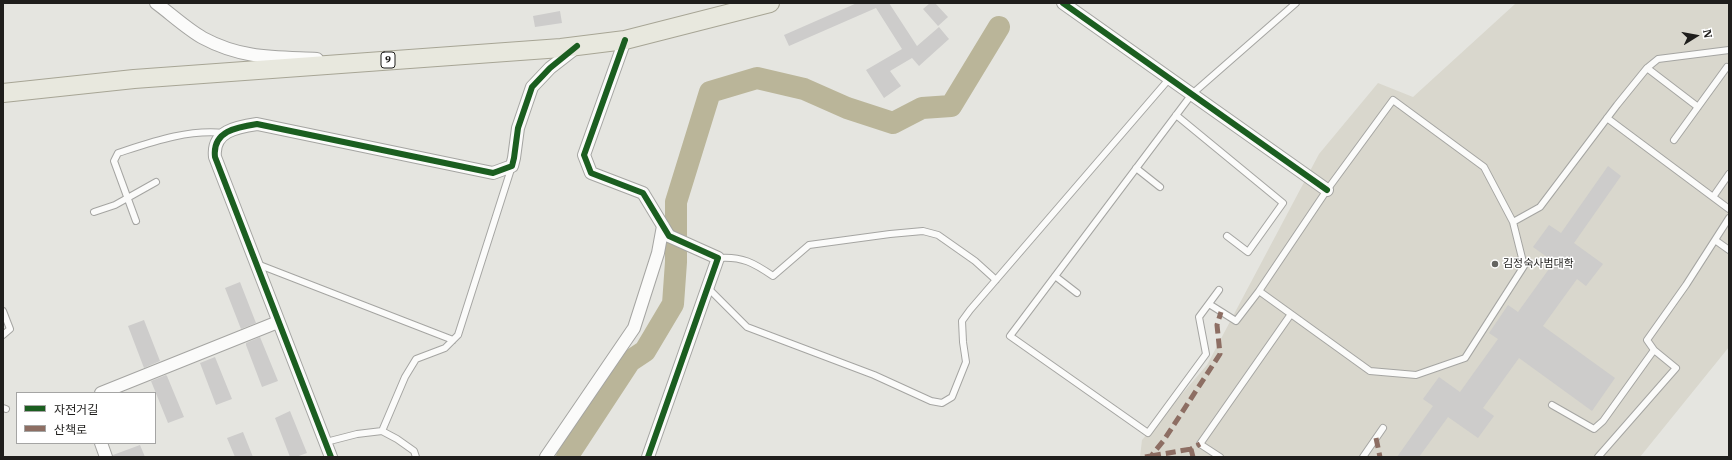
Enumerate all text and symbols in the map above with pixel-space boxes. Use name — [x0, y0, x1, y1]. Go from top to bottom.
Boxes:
north arrow — [1676, 16, 1716, 56]
text: N — [1700, 28, 1715, 39]
road number: 9 — [381, 52, 395, 68]
place label: 김정숙사범대학 — [1503, 257, 1574, 271]
marker: 김정숙사범대학 — [1490, 259, 1500, 269]
legend — [16, 392, 156, 444]
text: 자전거길 — [54, 402, 98, 417]
text: 산책로 — [54, 422, 87, 437]

